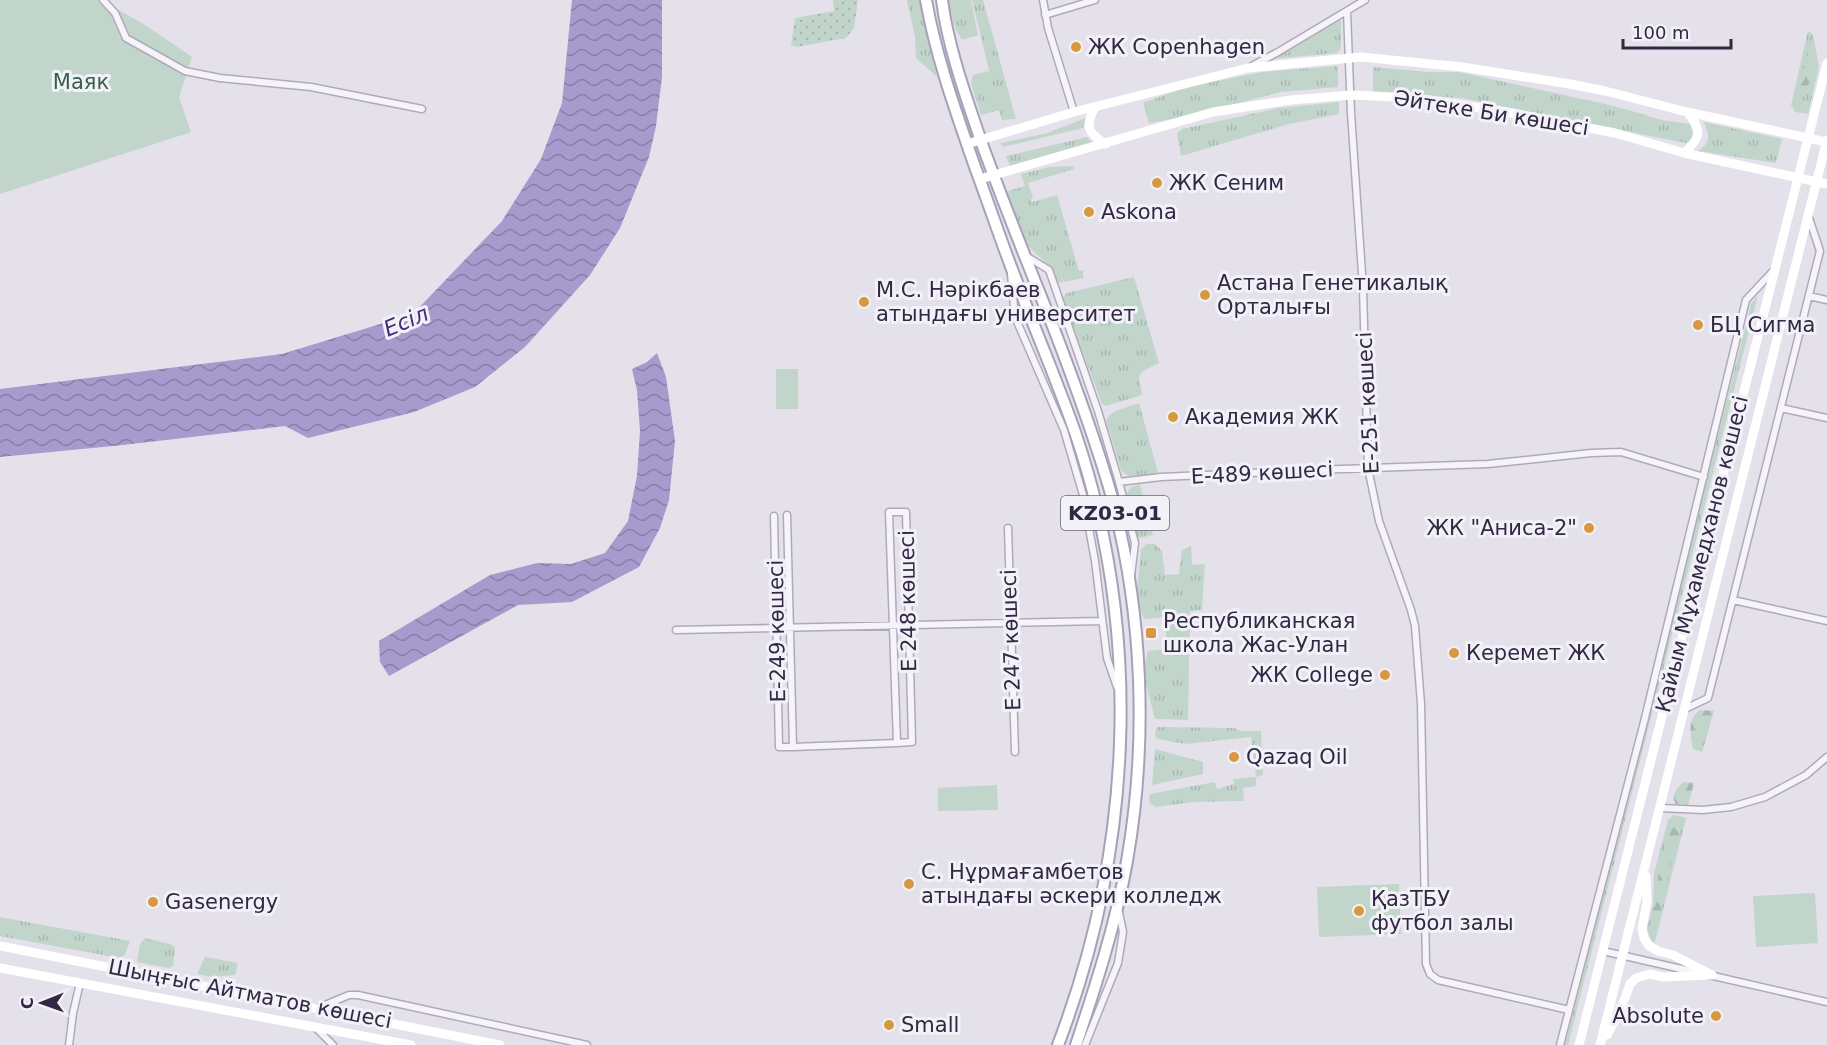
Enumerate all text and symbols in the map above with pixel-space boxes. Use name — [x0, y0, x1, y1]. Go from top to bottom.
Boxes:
scale bar — [1623, 12, 1731, 50]
text: 100 m — [1632, 22, 1690, 43]
place label: ЖК Copenhagen — [1088, 35, 1265, 59]
marker: ЖК Copenhagen — [1069, 40, 1083, 54]
park label: Маяк — [53, 70, 109, 94]
street label: Әйтеке Би көшесі — [1392, 86, 1590, 140]
place label: ЖК Сеним — [1169, 171, 1284, 195]
marker: ЖК Сеним — [1150, 176, 1164, 190]
place label: Askona — [1101, 200, 1177, 224]
marker: Askona — [1082, 205, 1096, 219]
place label: Астана Генетикалық Орталығы — [1217, 271, 1448, 319]
place label: М.С. Нәрікбаев атындағы университет — [876, 278, 1135, 326]
marker: Астана Генетикалық Орталығы — [1198, 288, 1212, 302]
marker: М.С. Нәрікбаев атындағы университет — [857, 295, 871, 309]
water label: Есіл — [380, 300, 432, 342]
place label: БЦ Сигма — [1710, 313, 1815, 337]
marker: БЦ Сигма — [1691, 318, 1705, 332]
street label: Е-251 көшесі — [1352, 331, 1384, 475]
street label: Қайым Мұхамедханов көшесі — [1651, 393, 1753, 715]
place label: Академия ЖК — [1185, 405, 1339, 429]
marker: Академия ЖК — [1166, 410, 1180, 424]
street label: Е-489 көшесі — [1190, 457, 1334, 489]
road number: KZ03-01 — [1061, 496, 1169, 530]
place label: ЖК "Аниса-2" — [1426, 516, 1577, 540]
marker: ЖК "Аниса-2" — [1582, 521, 1596, 535]
street label: Е 248 көшесі — [895, 530, 921, 672]
street label: Е-249 көшесі — [764, 559, 790, 703]
street label: Е 247 көшесі — [997, 569, 1025, 711]
place label: Республиканская школа Жас-Улан — [1163, 609, 1355, 657]
marker: Республиканская школа Жас-Улан — [1144, 626, 1158, 640]
place label: Керемет ЖК — [1466, 641, 1605, 665]
marker: Керемет ЖК — [1447, 646, 1461, 660]
place label: ЖК College — [1250, 663, 1373, 687]
marker: ЖК College — [1378, 668, 1392, 682]
place label: Qazaq Oil — [1246, 745, 1348, 769]
marker: Qazaq Oil — [1227, 750, 1241, 764]
place label: С. Нұрмағамбетов атындағы әскери колледж — [921, 860, 1222, 908]
marker: С. Нұрмағамбетов атындағы әскери колледж — [902, 877, 916, 891]
place label: ҚазТБУ футбол залы — [1371, 887, 1514, 935]
place label: Gasenergy — [165, 890, 278, 914]
marker: Gasenergy — [146, 895, 160, 909]
marker: ҚазТБУ футбол залы — [1352, 904, 1366, 918]
street label: Шыңғыс Айтматов көшесі — [106, 955, 394, 1033]
north arrow — [12, 973, 72, 1033]
text: С — [18, 997, 37, 1009]
place label: Absolute — [1612, 1004, 1704, 1028]
marker: Absolute — [1709, 1009, 1723, 1023]
place label: Small — [901, 1013, 959, 1037]
marker: Small — [882, 1018, 896, 1032]

